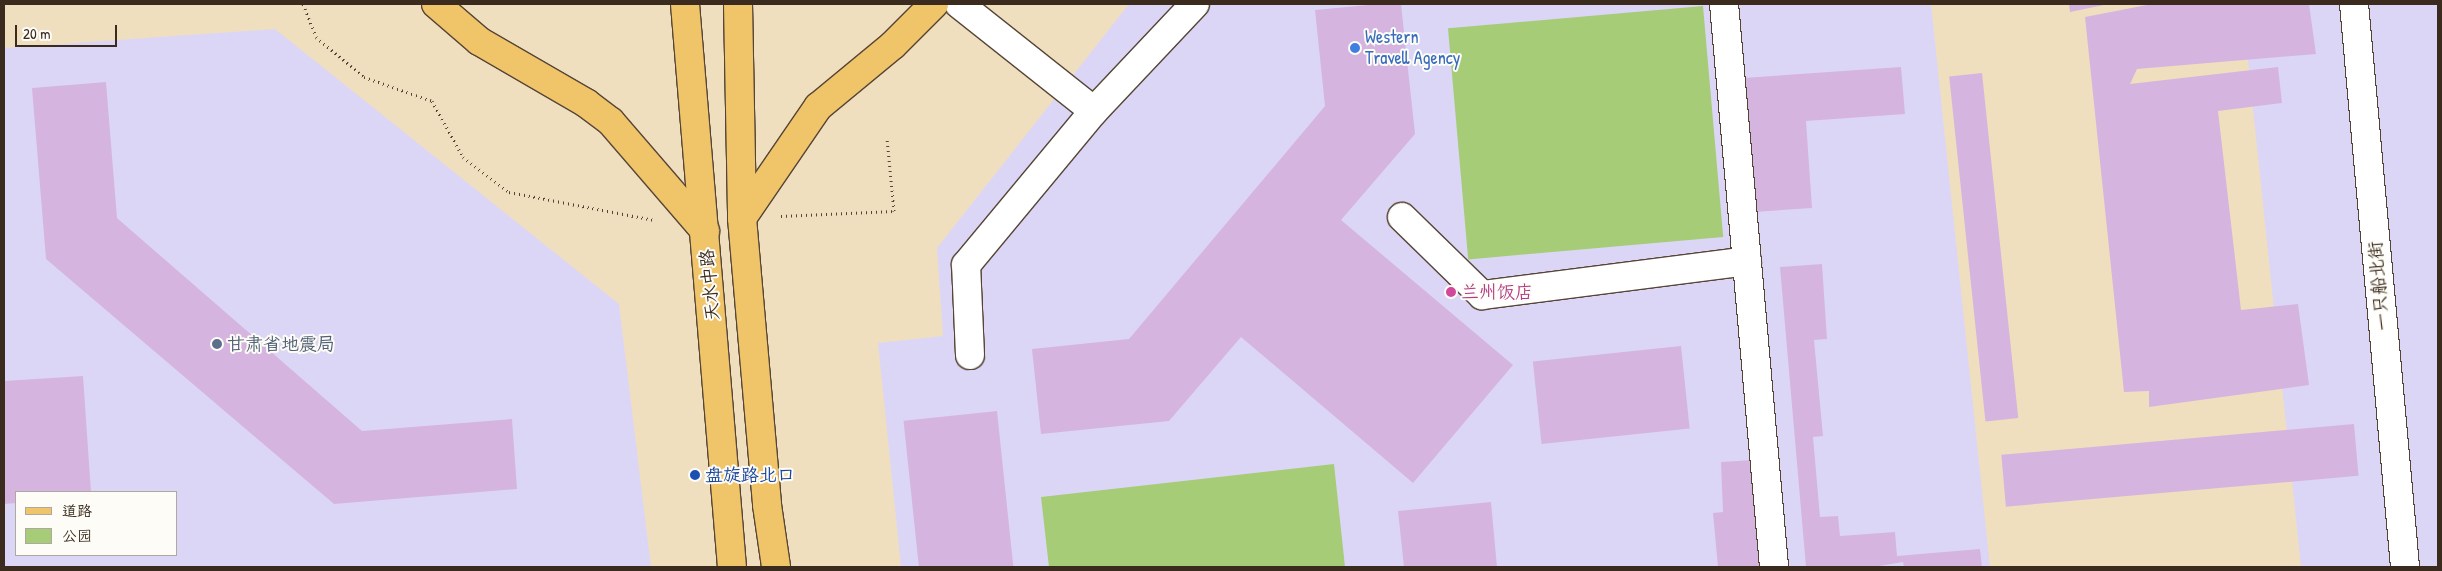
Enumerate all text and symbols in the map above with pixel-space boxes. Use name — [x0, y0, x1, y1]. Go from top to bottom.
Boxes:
scale bar — [18, 15, 120, 47]
text: 20 m — [23, 23, 50, 44]
place label: Western Travell Agency — [1365, 27, 1460, 70]
marker: Western Travell Agency — [1349, 42, 1361, 54]
street label: 一只船北街 — [2364, 240, 2394, 332]
street label: 天水中路 — [696, 248, 724, 322]
place label: 兰州饭店 — [1461, 281, 1533, 303]
marker: 兰州饭店 — [1445, 286, 1457, 298]
place label: 甘肃省地震局 — [227, 333, 335, 355]
marker: 甘肃省地震局 — [211, 338, 223, 350]
place label: 盘旋路北口 — [705, 464, 795, 486]
marker: 盘旋路北口 — [689, 469, 701, 481]
legend — [15, 491, 178, 556]
text: 道路 — [62, 500, 92, 521]
text: 公园 — [62, 525, 92, 546]

